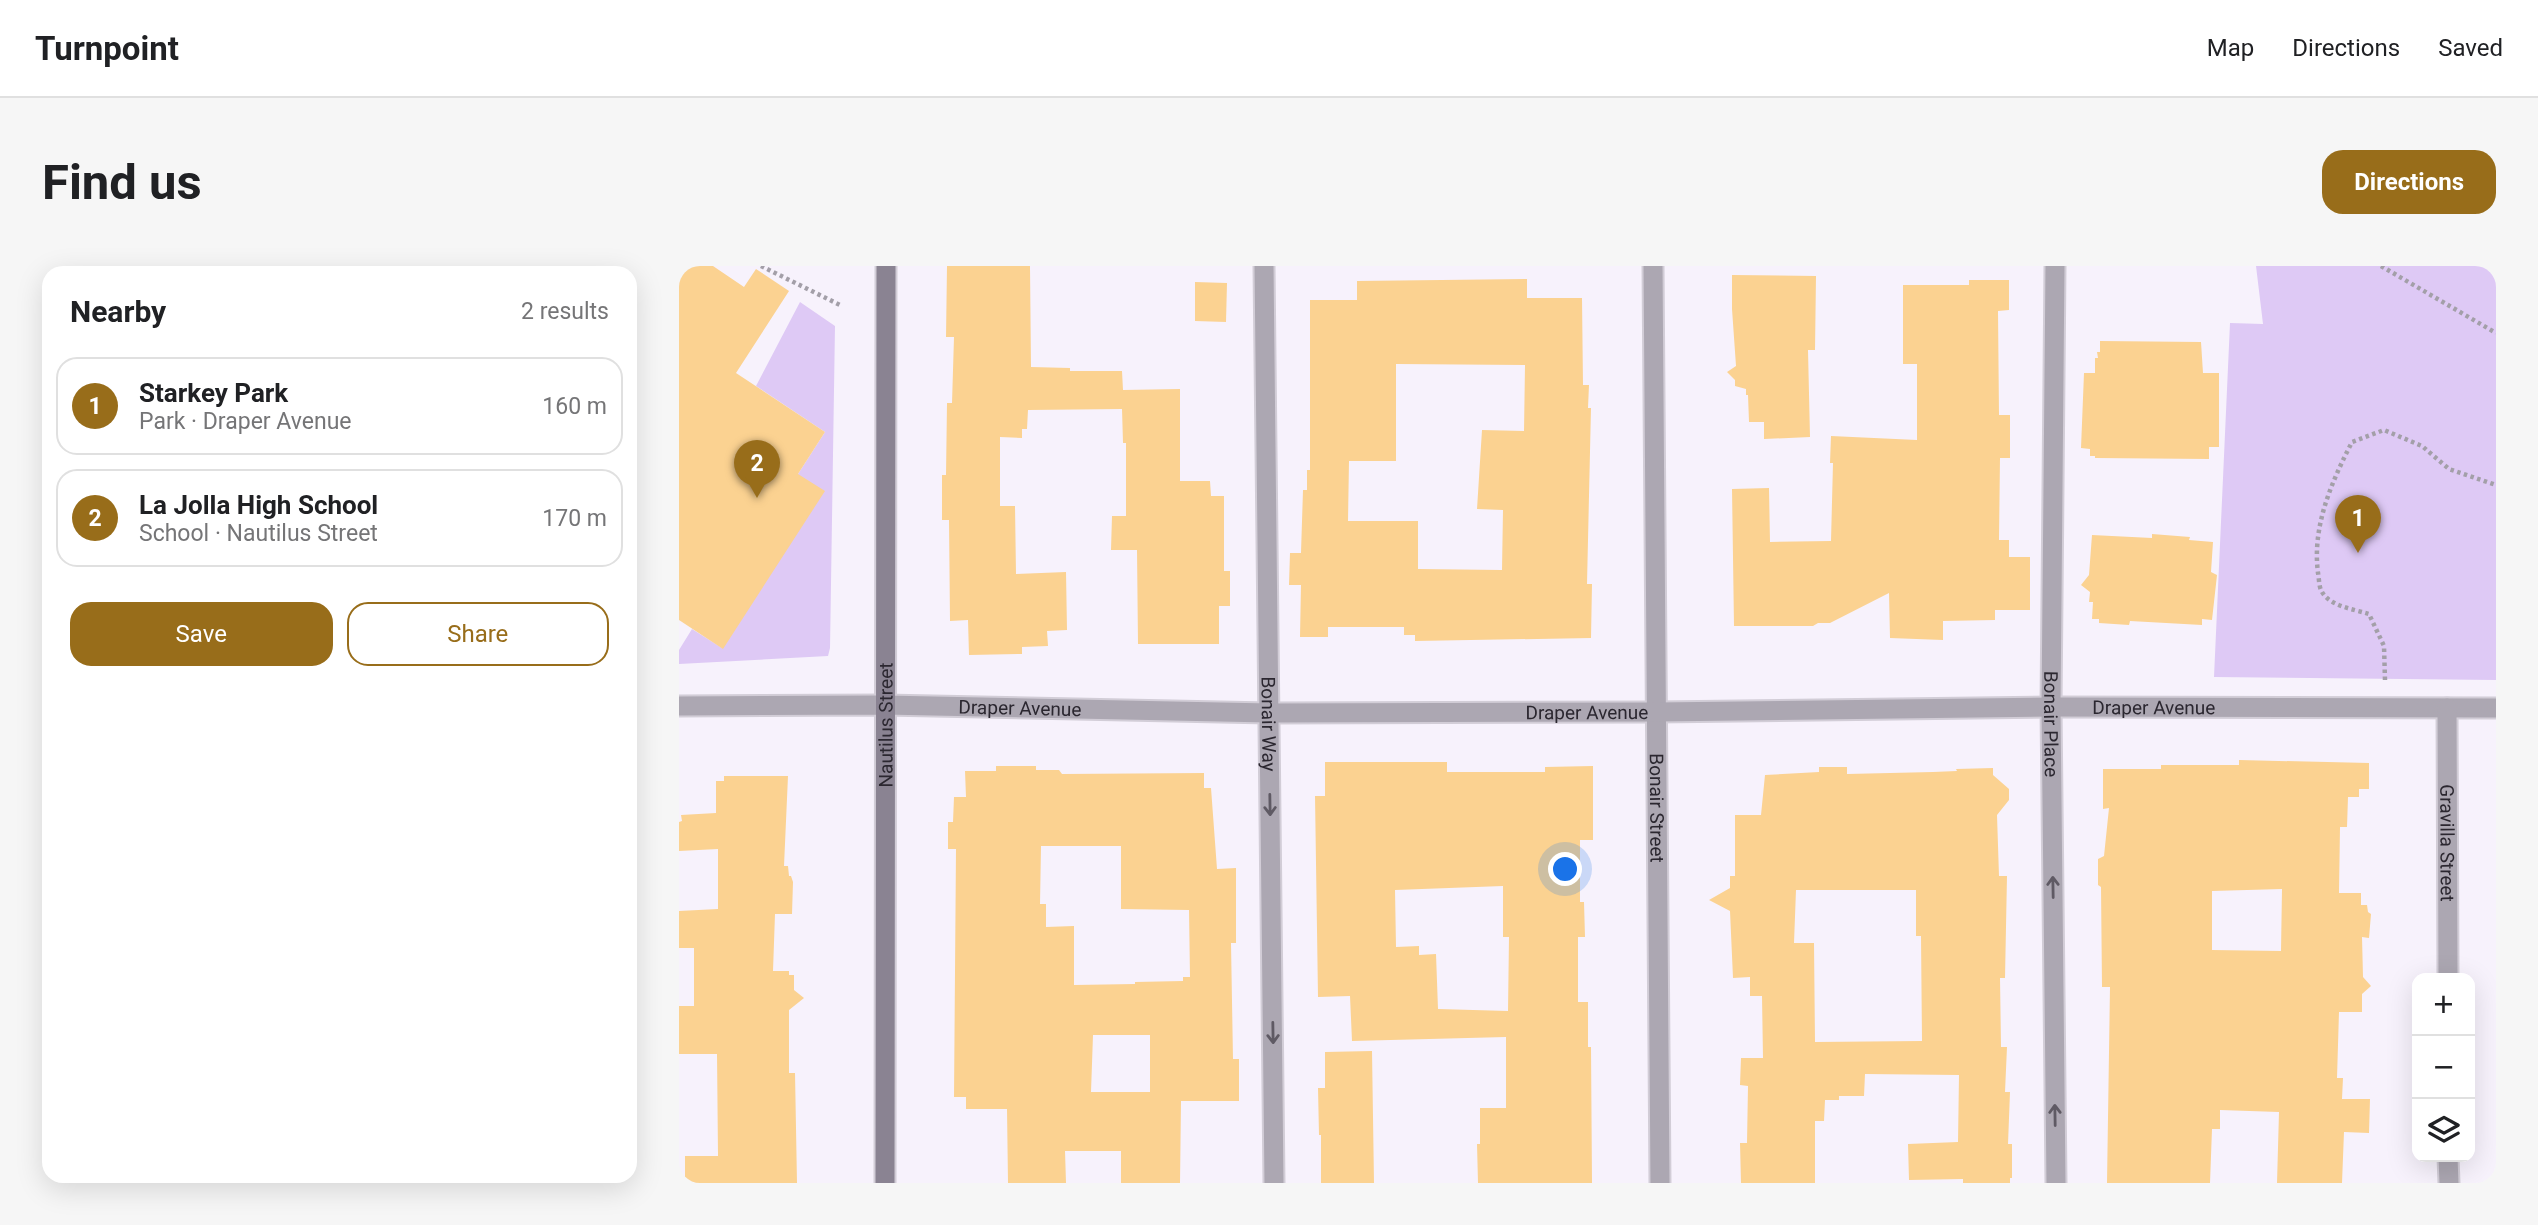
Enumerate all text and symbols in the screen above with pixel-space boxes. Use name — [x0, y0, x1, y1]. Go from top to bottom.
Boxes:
text: Turnpoint — [35, 29, 179, 68]
text: Map — [2207, 34, 2254, 62]
text: Directions — [2292, 34, 2400, 62]
text: Saved — [2438, 34, 2503, 62]
button: Directions — [2322, 150, 2496, 214]
text: Find us — [42, 154, 202, 211]
text: Nearby — [70, 294, 166, 329]
text: 2 results — [521, 298, 609, 325]
text: Starkey Park — [139, 378, 288, 408]
text: 1 — [88, 393, 102, 420]
text: 160 m — [542, 393, 607, 420]
text: Park · Draper Avenue — [139, 408, 352, 435]
pin: 2 — [734, 440, 780, 498]
text: La Jolla High School — [139, 490, 378, 520]
pin: 1 — [2335, 495, 2381, 553]
text: 2 — [88, 505, 102, 532]
text: 170 m — [542, 505, 607, 532]
text: School · Nautilus Street — [139, 520, 378, 547]
button: Save — [70, 602, 333, 666]
button: Share — [347, 602, 609, 666]
street label: Nautilus Street — [874, 662, 898, 788]
street label: Bonair Place — [2039, 671, 2063, 777]
street label: Bonair Way — [1256, 676, 1281, 772]
street label: Draper Avenue — [958, 696, 1082, 721]
street label: Draper Avenue — [2092, 696, 2215, 719]
street label: Draper Avenue — [1525, 701, 1648, 724]
street label: Bonair Street — [1645, 753, 1669, 863]
street label: Gravilla Street — [2435, 784, 2459, 902]
one-way arrow — [1263, 794, 1277, 817]
your location — [1548, 852, 1582, 886]
one-way arrow — [2046, 876, 2060, 899]
map controls — [2412, 973, 2475, 1162]
button: + — [2412, 973, 2475, 1036]
one-way arrow — [1266, 1021, 1279, 1044]
button: − — [2412, 1036, 2475, 1099]
button: layers — [2412, 1099, 2475, 1162]
one-way arrow — [2048, 1104, 2062, 1127]

